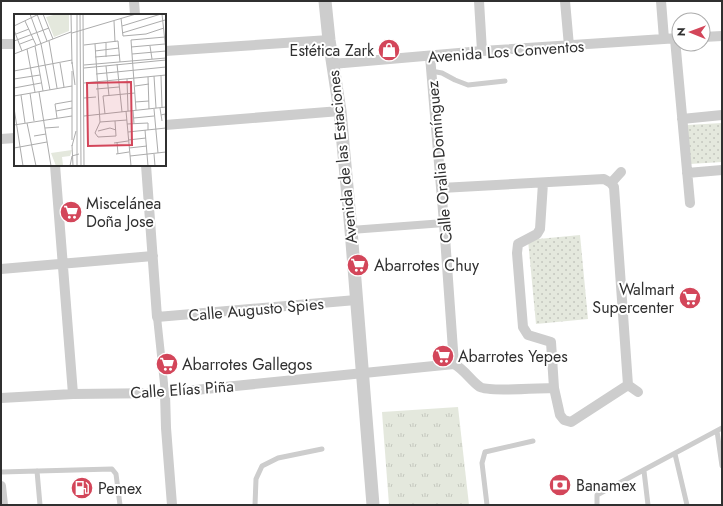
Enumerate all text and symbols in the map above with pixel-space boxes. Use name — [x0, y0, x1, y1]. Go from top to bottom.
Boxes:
north arrow — [671, 12, 711, 52]
inset map — [14, 14, 166, 166]
text: N — [673, 27, 689, 36]
street label: Avenida Los Conventos — [427, 35, 585, 68]
shop icon: Estética Zark — [376, 37, 402, 63]
place label: Estética Zark — [290, 39, 375, 62]
street label: Avenida de las Estaciones — [322, 69, 363, 245]
street label: Calle Oralia Domínguez — [421, 79, 458, 244]
place label: Miscelánea Doña Jose — [86, 192, 161, 233]
supermarket icon: Miscelánea Doña Jose — [58, 199, 84, 225]
supermarket icon: Abarrotes Chuy — [345, 252, 371, 278]
place label: Abarrotes Chuy — [374, 254, 480, 277]
place label: Walmart Supercenter — [592, 278, 675, 319]
supermarket icon: Walmart Supercenter — [677, 285, 703, 311]
street label: Calle Augusto Spies — [187, 292, 325, 327]
supermarket icon: Abarrotes Yepes — [430, 343, 456, 369]
place label: Abarrotes Yepes — [458, 345, 568, 368]
supermarket icon: Abarrotes Gallegos — [154, 351, 180, 377]
place label: Abarrotes Gallegos — [182, 353, 312, 376]
street label: Calle Elías Piña — [130, 374, 235, 405]
bank icon: Banamex — [547, 472, 573, 498]
place label: Banamex — [576, 474, 636, 497]
fuel station icon: Pemex — [69, 475, 95, 501]
place label: Pemex — [98, 477, 142, 500]

